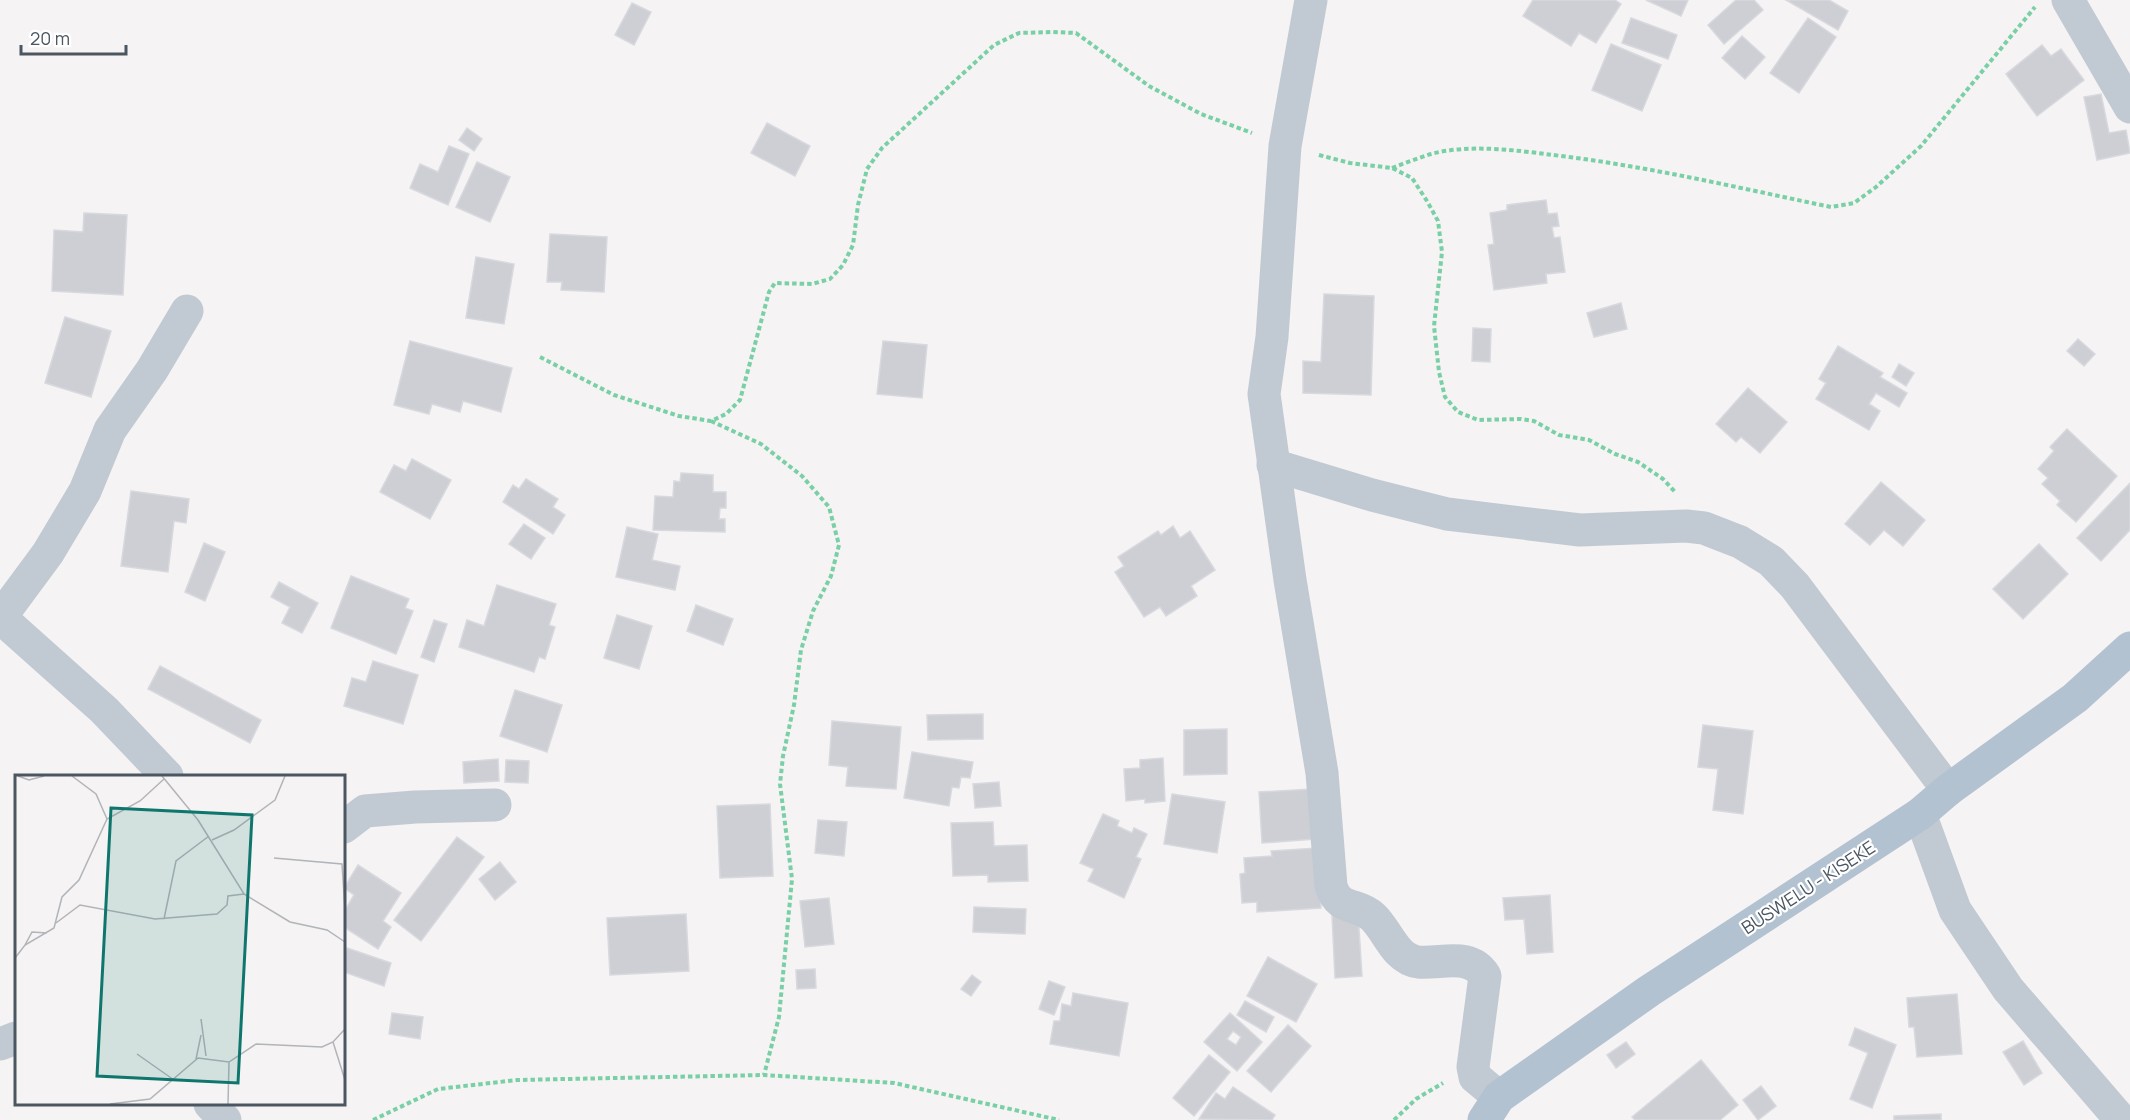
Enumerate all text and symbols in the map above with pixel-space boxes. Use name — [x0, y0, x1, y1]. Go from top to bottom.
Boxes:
scale bar — [21, 18, 126, 56]
text: 20 m — [30, 26, 70, 50]
inset map — [15, 775, 345, 1105]
street label: BUSWELU - KISEKE — [1737, 835, 1879, 939]

